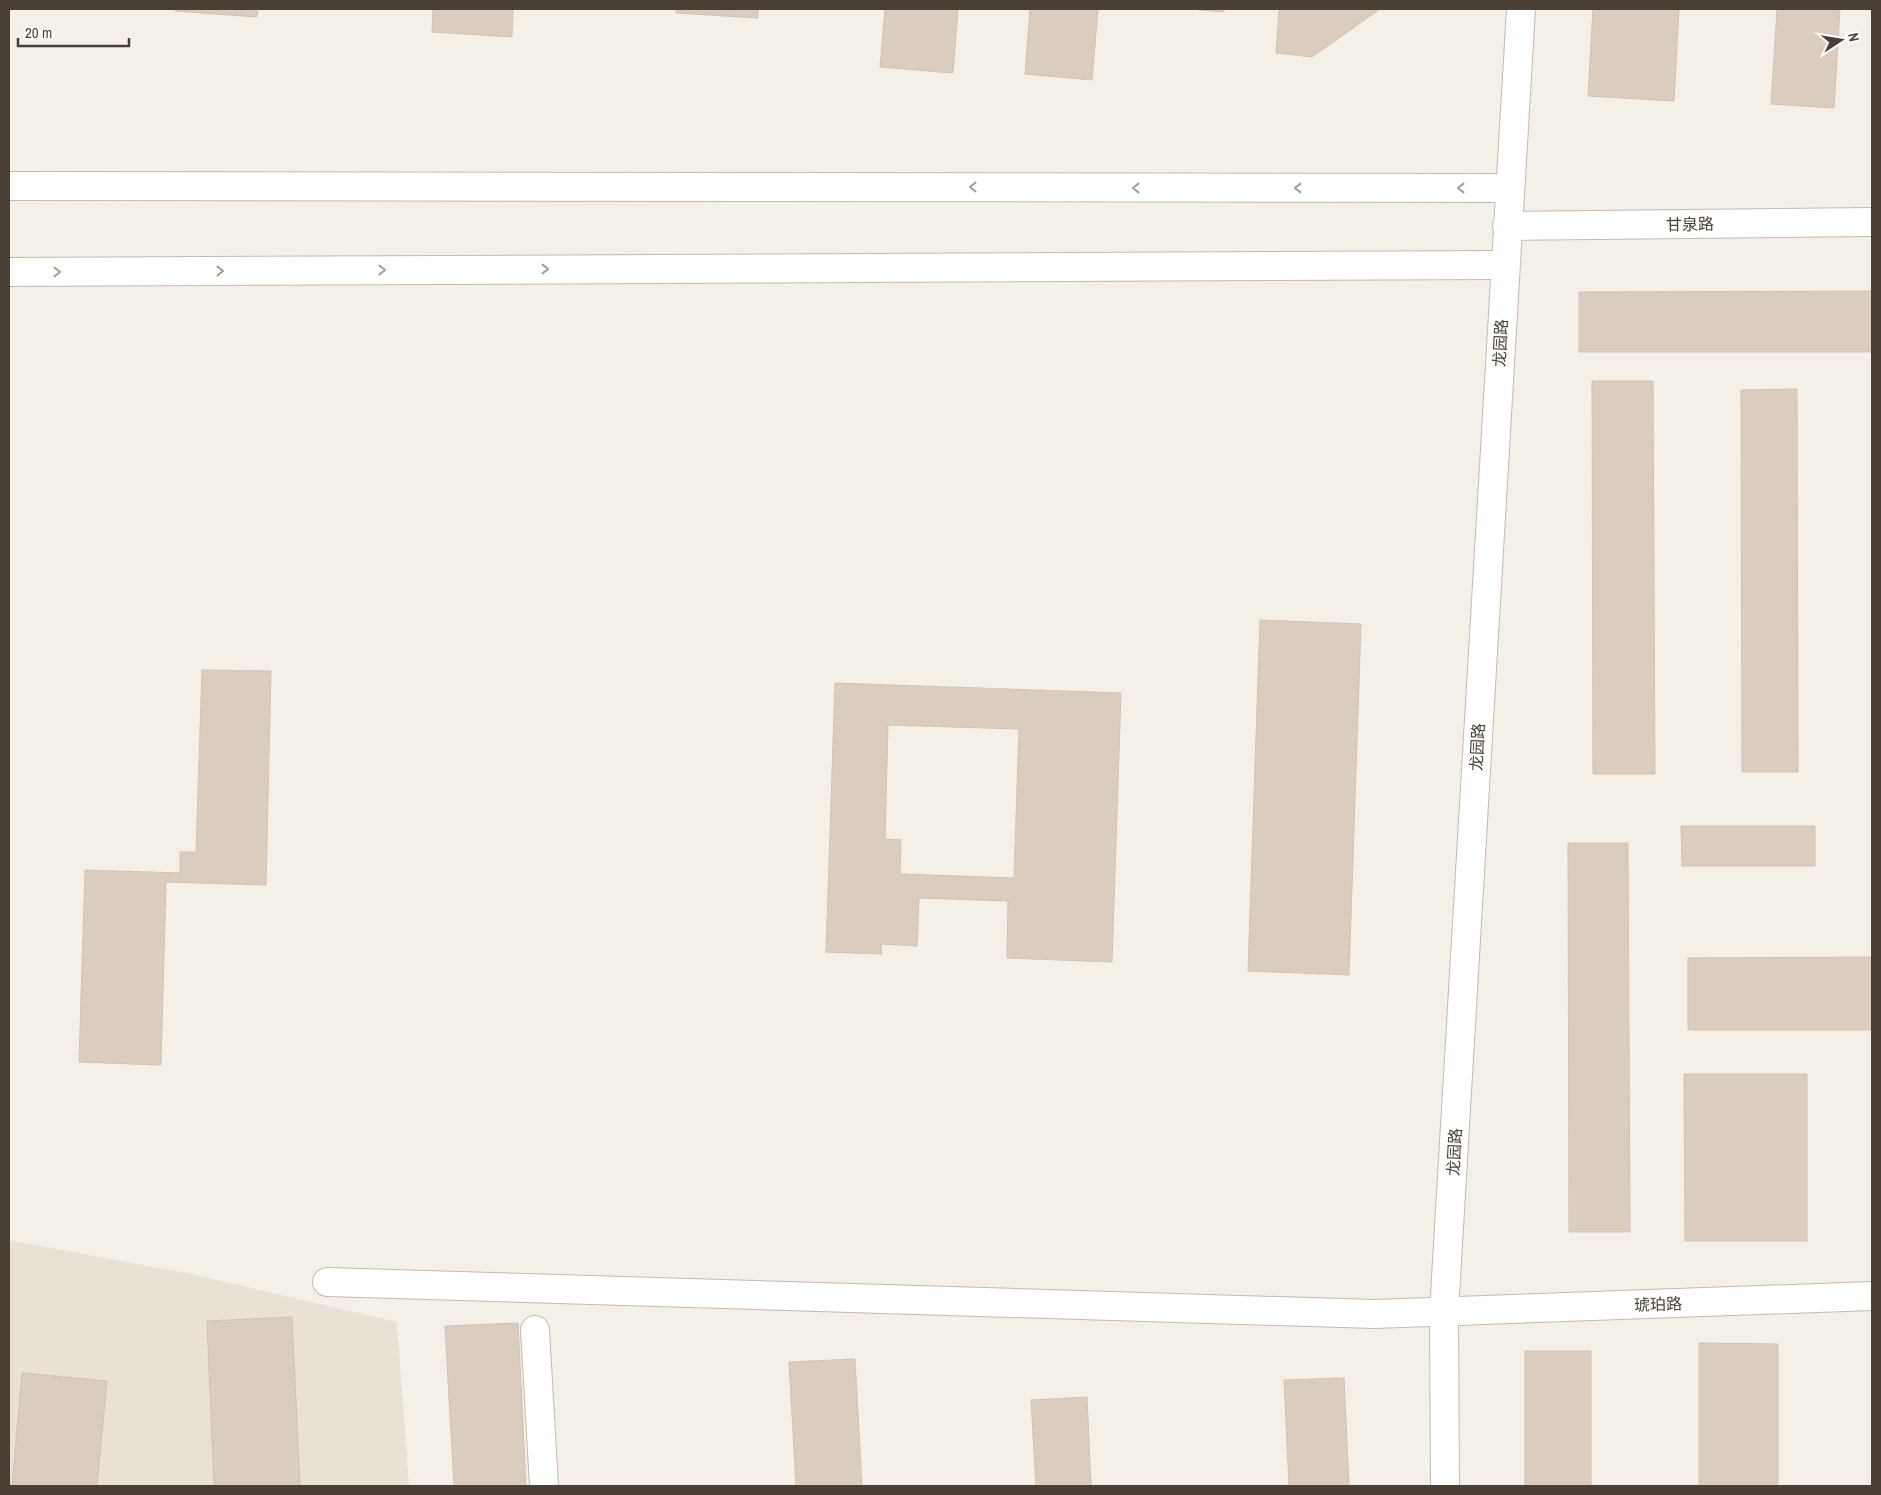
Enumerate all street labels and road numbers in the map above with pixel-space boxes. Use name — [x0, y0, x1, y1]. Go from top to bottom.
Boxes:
street label: 甘泉路 — [1666, 213, 1714, 235]
street label: 龙园路 — [1488, 318, 1512, 368]
street label: 龙园路 — [1465, 722, 1489, 772]
street label: 龙园路 — [1442, 1127, 1466, 1177]
street label: 琥珀路 — [1634, 1292, 1682, 1316]

